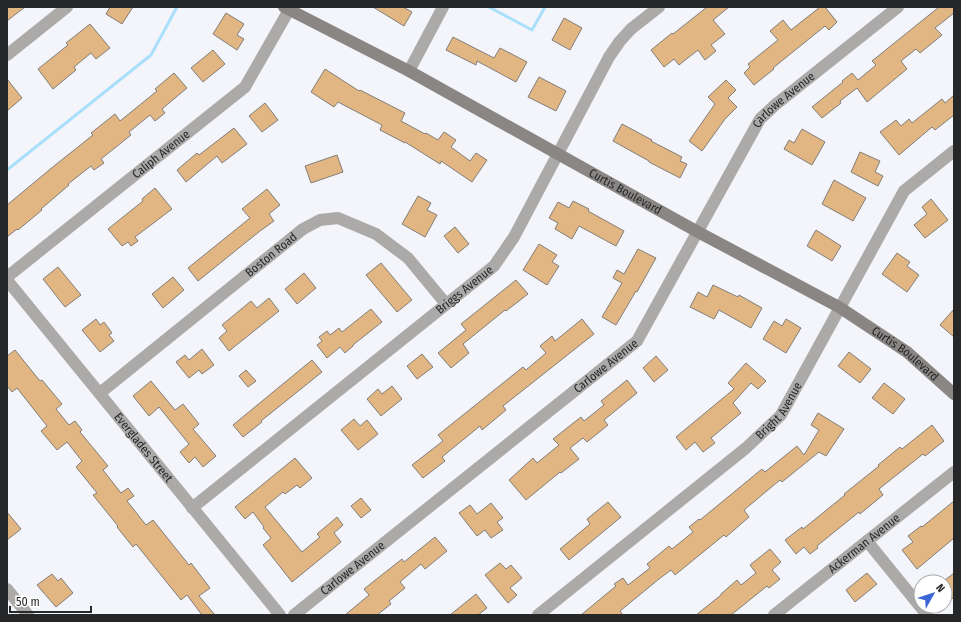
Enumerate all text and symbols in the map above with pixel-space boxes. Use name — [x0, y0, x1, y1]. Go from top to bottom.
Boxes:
street label: Carlowe Avenue — [750, 69, 818, 130]
street label: Caliph Avenue — [129, 127, 193, 181]
street label: Curtis Boulevard — [587, 166, 664, 217]
street label: Boston Road — [243, 230, 300, 280]
street label: Briggs Avenue — [433, 263, 496, 317]
street label: Curtis Boulevard — [869, 324, 941, 384]
street label: Carlowe Avenue — [571, 336, 641, 396]
street label: Bright Avenue — [753, 380, 805, 442]
street label: Everglades Street — [111, 410, 176, 485]
street label: Ackerman Avenue — [825, 511, 903, 576]
street label: Carlowe Avenue — [318, 538, 388, 598]
north arrow — [913, 574, 953, 614]
text: N — [933, 581, 948, 595]
scale bar — [10, 588, 91, 614]
text: 50 m — [16, 595, 40, 609]

